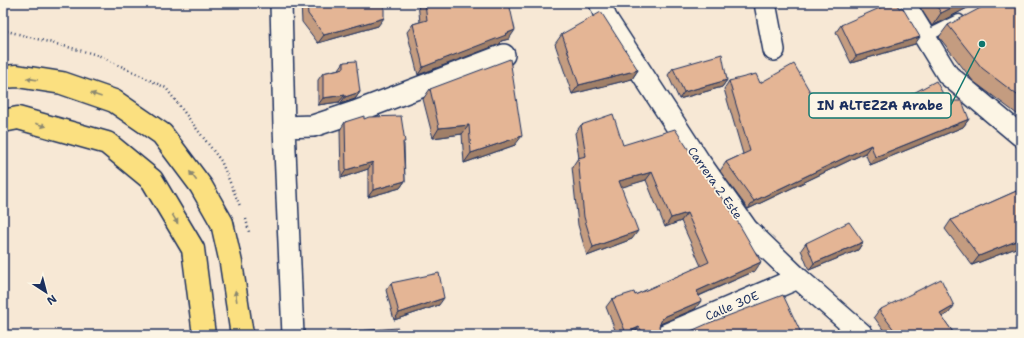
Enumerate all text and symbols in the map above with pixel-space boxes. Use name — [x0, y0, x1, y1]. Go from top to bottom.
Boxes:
one-way arrow — [26, 75, 38, 81]
one-way arrow — [89, 92, 101, 98]
callout: IN ALTEZZA Arabe — [809, 93, 951, 118]
text: IN ALTEZZA Arabe — [817, 97, 943, 114]
one-way arrow — [35, 122, 47, 128]
street label: Carrera 2 Este — [684, 144, 746, 223]
one-way arrow — [189, 170, 198, 181]
one-way arrow — [172, 213, 179, 225]
north arrow — [26, 272, 66, 312]
street label: Calle 30E — [703, 288, 761, 324]
one-way arrow — [233, 290, 239, 302]
text: N — [43, 291, 60, 308]

